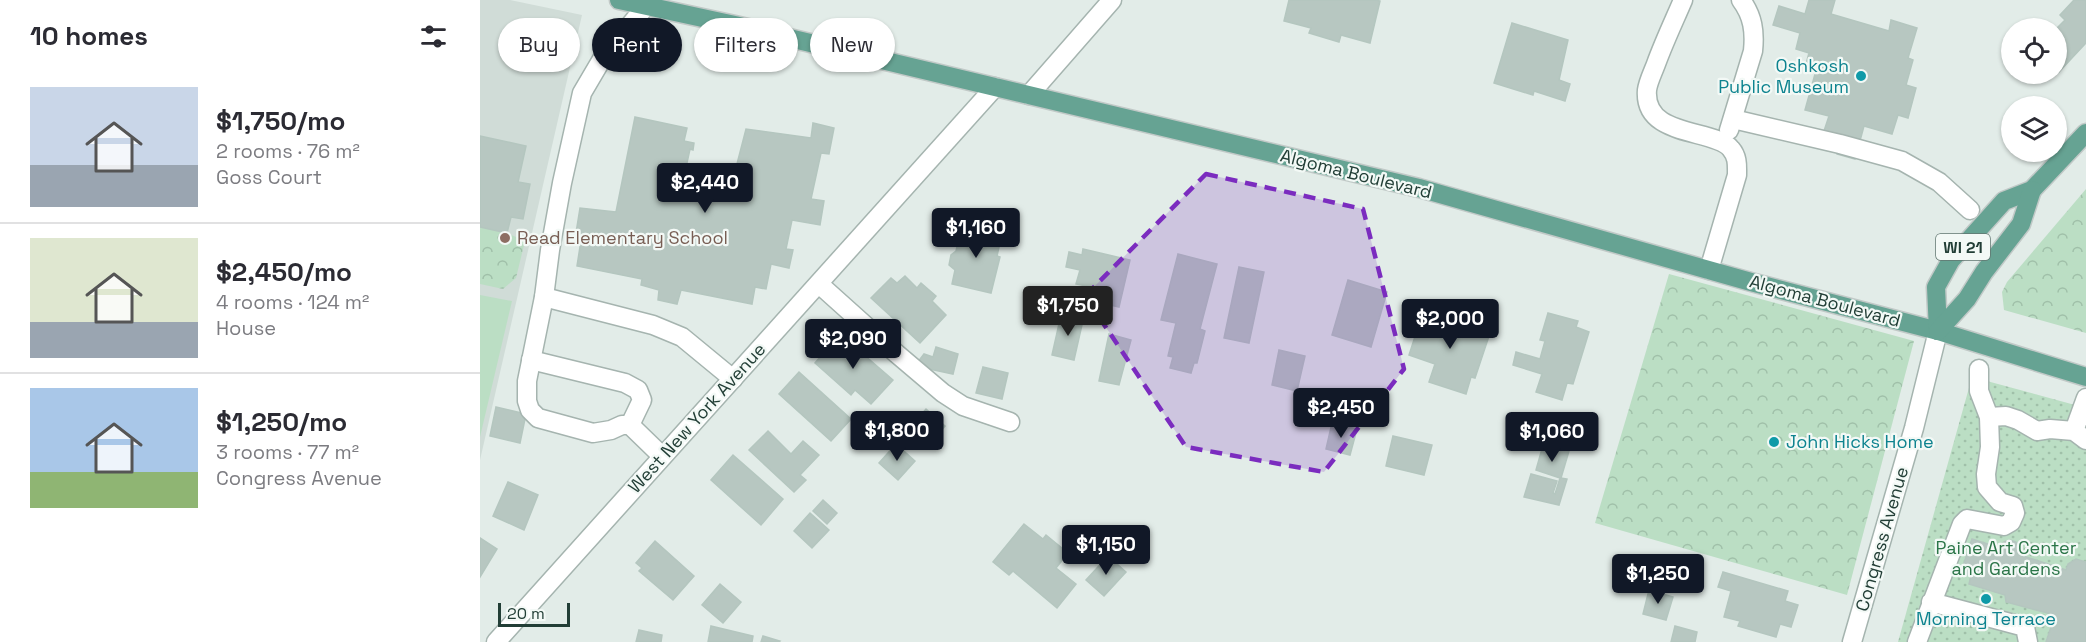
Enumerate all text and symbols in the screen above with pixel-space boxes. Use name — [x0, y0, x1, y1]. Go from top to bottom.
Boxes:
chip: Buy — [498, 18, 580, 72]
chip: Rent — [592, 18, 682, 72]
chip: Filters — [694, 18, 798, 72]
chip: New — [810, 18, 895, 72]
map controls — [2001, 18, 2067, 162]
button: locate — [2001, 18, 2067, 84]
text: 10 homes — [30, 19, 148, 53]
icon: filters — [417, 20, 450, 53]
place label: Oshkosh Public Museum — [1718, 54, 1849, 98]
marker: Oshkosh Public Museum — [1854, 69, 1868, 83]
button: layers — [2001, 96, 2067, 162]
text: $1,750/mo — [216, 104, 345, 138]
icon: home — [78, 111, 150, 183]
text: 2 rooms · 76 m² — [216, 138, 360, 164]
street label: Algoma Boulevard — [1278, 144, 1434, 203]
pin: $2,440 — [656, 163, 754, 214]
text: Goss Court — [216, 164, 322, 190]
text: $2,440 — [671, 169, 739, 195]
pin: $1,160 — [927, 208, 1025, 259]
text: $1,160 — [946, 214, 1006, 240]
place label: Read Elementary School — [517, 226, 728, 249]
marker: Read Elementary School — [498, 231, 512, 245]
road number: WI 21 — [1936, 234, 1990, 260]
text: $2,450/mo — [216, 255, 352, 289]
icon: home — [78, 262, 150, 334]
street label: Algoma Boulevard — [1747, 269, 1903, 332]
pin: $1,750 — [1019, 286, 1117, 337]
text: 4 rooms · 124 m² — [216, 289, 369, 315]
text: $1,750 — [1037, 292, 1099, 318]
pin: $2,000 — [1401, 299, 1499, 350]
text: $2,000 — [1416, 305, 1484, 331]
text: House — [216, 315, 276, 341]
pin: $2,090 — [804, 319, 902, 370]
text: $2,090 — [819, 325, 887, 351]
street label: West New York Avenue — [623, 338, 770, 498]
pin: $2,450 — [1292, 388, 1390, 439]
text: $2,450 — [1307, 394, 1375, 420]
text: $1,250/mo — [216, 405, 347, 439]
pin: $1,800 — [848, 411, 946, 462]
icon: home — [78, 412, 150, 484]
pin: $1,060 — [1503, 412, 1601, 463]
text: $1,800 — [865, 417, 929, 443]
text: $1,060 — [1519, 418, 1585, 444]
place label: John Hicks Home — [1786, 430, 1934, 453]
marker: John Hicks Home — [1767, 435, 1781, 449]
text: 3 rooms · 77 m² — [216, 439, 359, 465]
street label: Congress Avenue — [1850, 464, 1913, 614]
text: Congress Avenue — [216, 465, 382, 491]
pin: $1,150 — [1057, 525, 1155, 576]
text: $1,150 — [1076, 531, 1136, 557]
park label: Paine Art Center and Gardens — [1936, 536, 2077, 580]
pin: $1,250 — [1609, 554, 1707, 605]
text: $1,250 — [1626, 560, 1690, 586]
marker: Morning Terrace — [1979, 592, 1993, 606]
scale bar — [498, 600, 570, 628]
text: 20 m — [507, 603, 545, 624]
place label: Morning Terrace — [1916, 607, 2056, 630]

